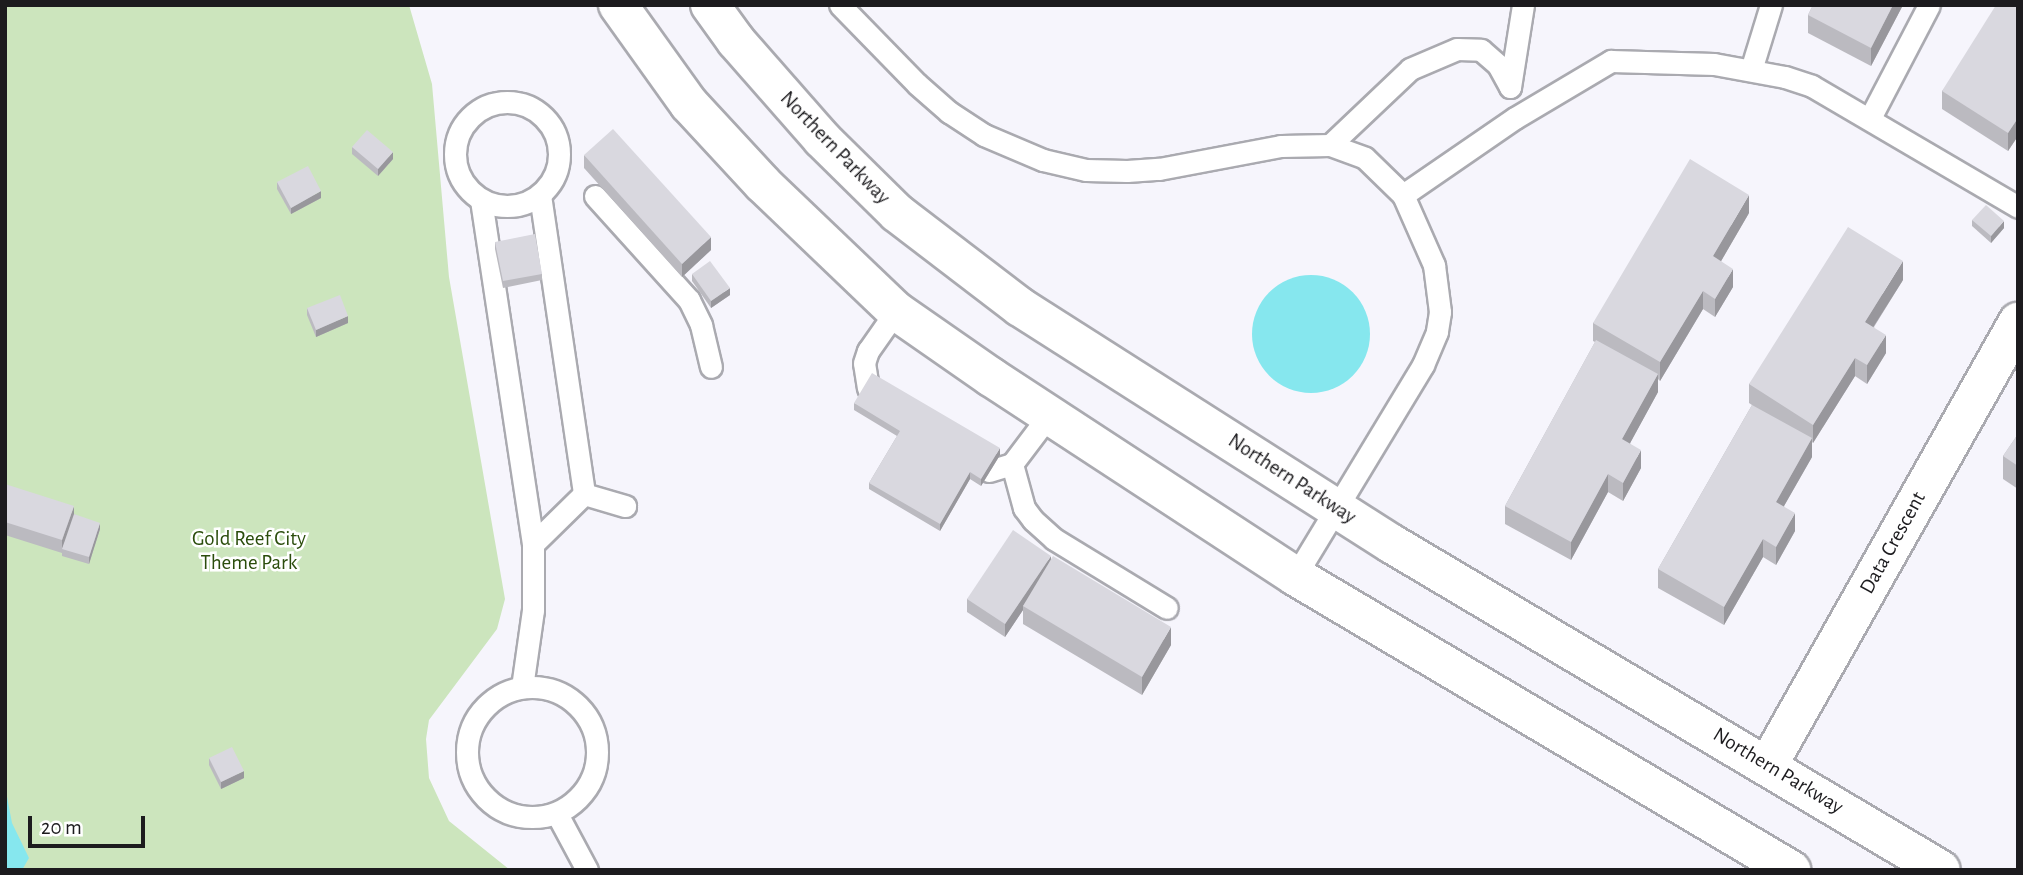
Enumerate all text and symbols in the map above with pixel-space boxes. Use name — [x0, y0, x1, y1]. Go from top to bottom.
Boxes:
street label: Northern Parkway — [775, 86, 895, 210]
street label: Northern Parkway — [1223, 428, 1361, 530]
street label: Data Crescent — [1855, 487, 1931, 599]
park label: Gold Reef City Theme Park — [192, 526, 306, 576]
street label: Northern Parkway — [1708, 722, 1848, 820]
scale bar — [32, 802, 149, 846]
text: 20 m — [41, 817, 82, 838]

